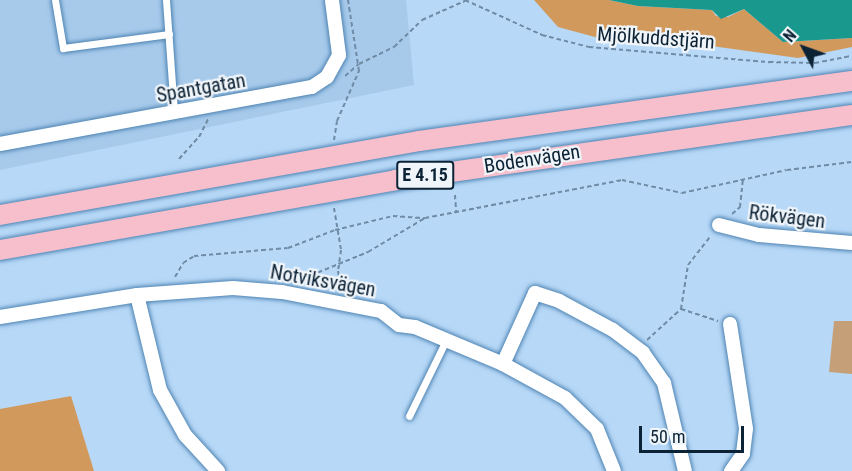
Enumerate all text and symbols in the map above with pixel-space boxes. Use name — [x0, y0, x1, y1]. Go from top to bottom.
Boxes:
north arrow — [774, 18, 834, 78]
street label: Mjölkuddstjärn — [596, 22, 716, 54]
text: N — [780, 26, 800, 46]
street label: Spantgatan — [155, 68, 247, 108]
street label: Bodenvägen — [482, 140, 582, 178]
road number: E 4.15 — [395, 160, 455, 190]
street label: Rökvägen — [748, 200, 826, 234]
street label: Notviksvägen — [268, 260, 378, 302]
scale bar — [642, 414, 747, 452]
text: 50 m — [650, 426, 685, 447]

